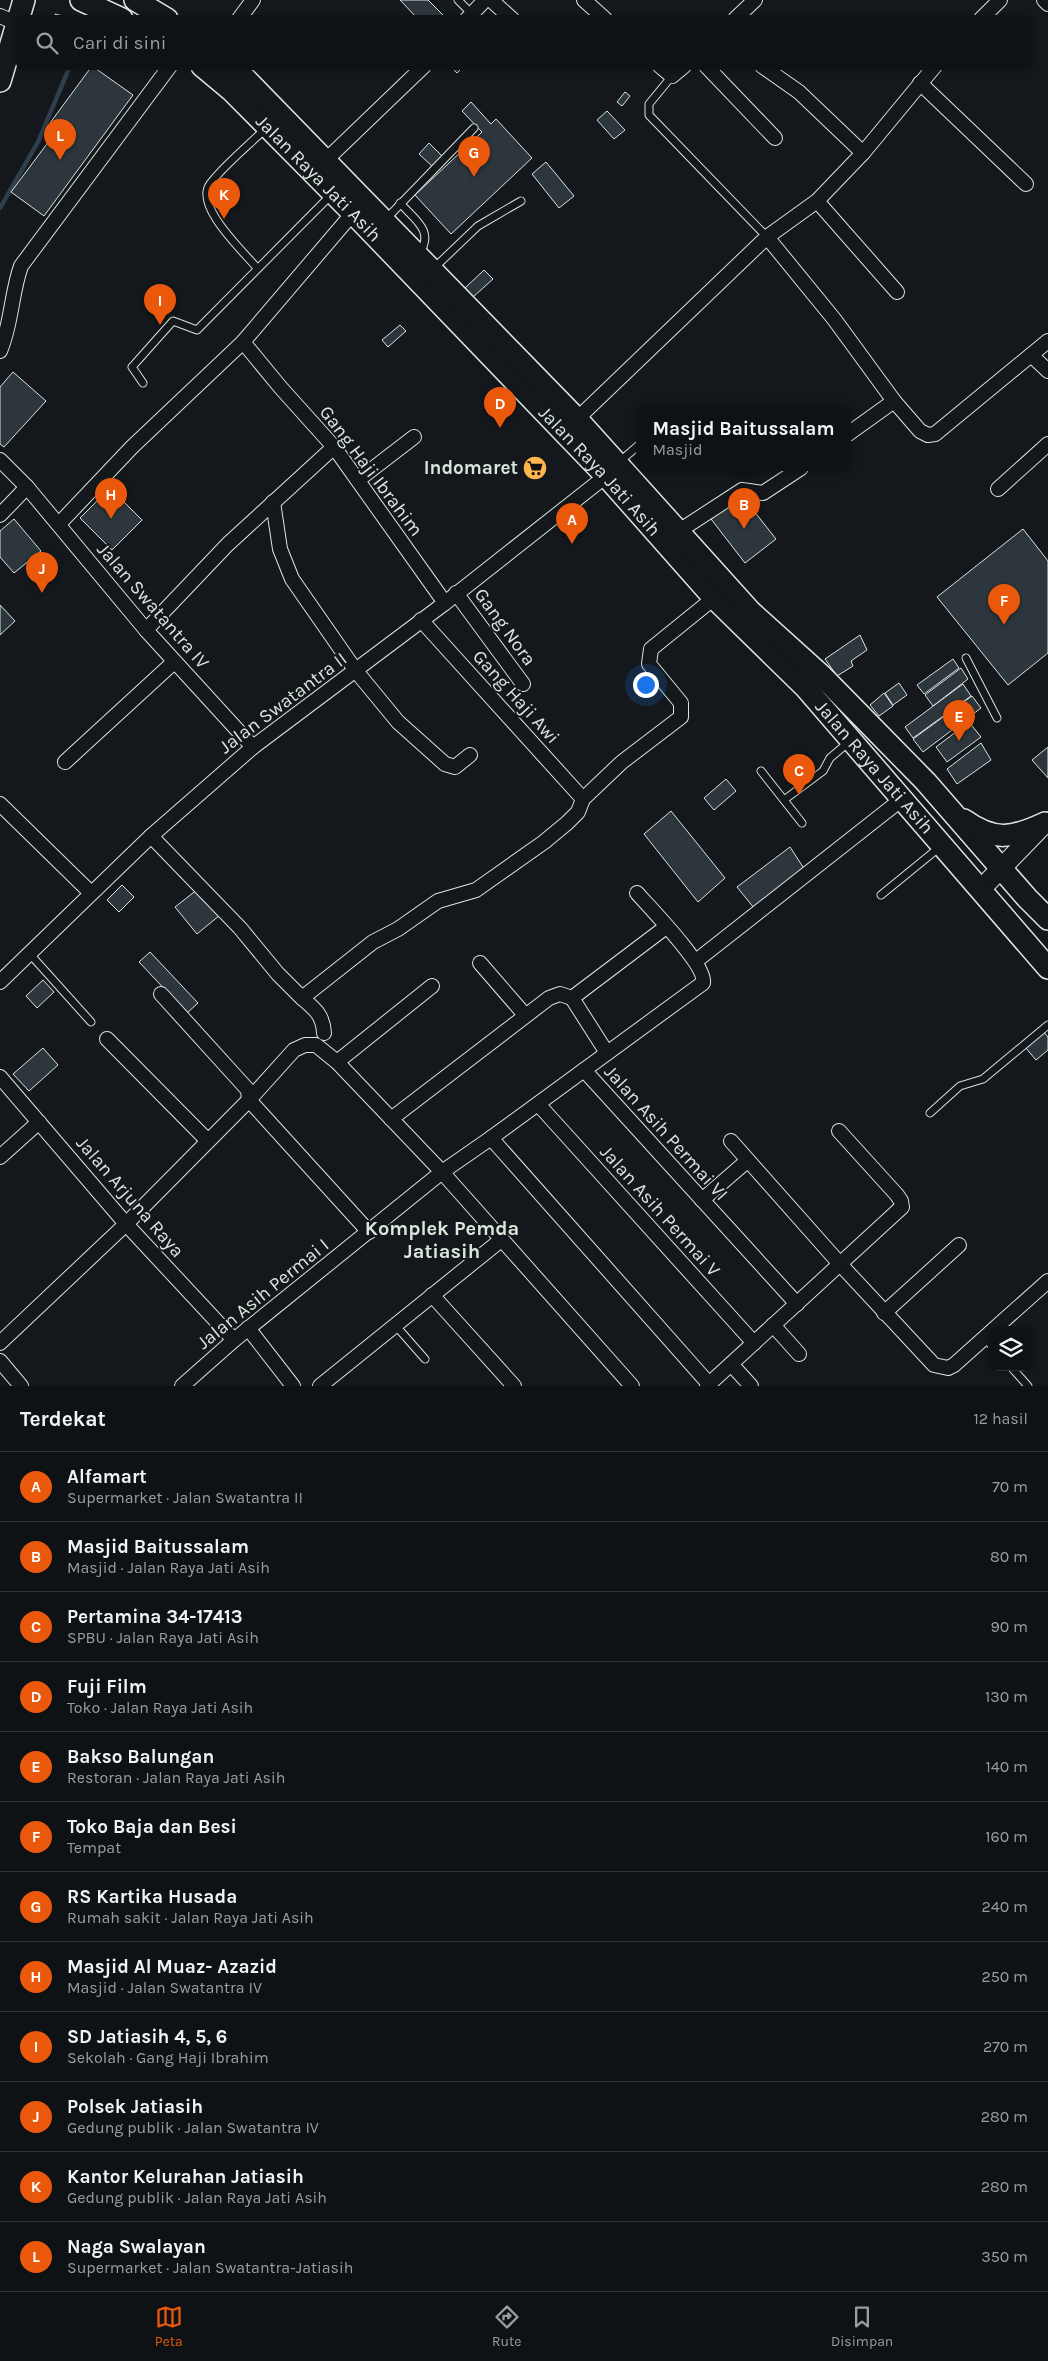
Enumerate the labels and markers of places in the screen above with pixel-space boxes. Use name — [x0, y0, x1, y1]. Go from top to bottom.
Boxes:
pin: L — [44, 119, 76, 160]
pin: G — [458, 136, 490, 177]
pin: K — [208, 178, 240, 219]
pin: I — [144, 284, 176, 325]
pin: D — [484, 387, 516, 428]
supermarket icon: Indomaret — [522, 455, 548, 481]
place label: Indomaret — [424, 457, 518, 479]
pin: H — [95, 478, 127, 519]
pin: B — [728, 488, 760, 529]
pin: A — [556, 503, 588, 544]
pin: J — [26, 552, 58, 593]
pin: F — [988, 584, 1020, 625]
pin: E — [943, 700, 975, 741]
pin: C — [783, 754, 815, 795]

